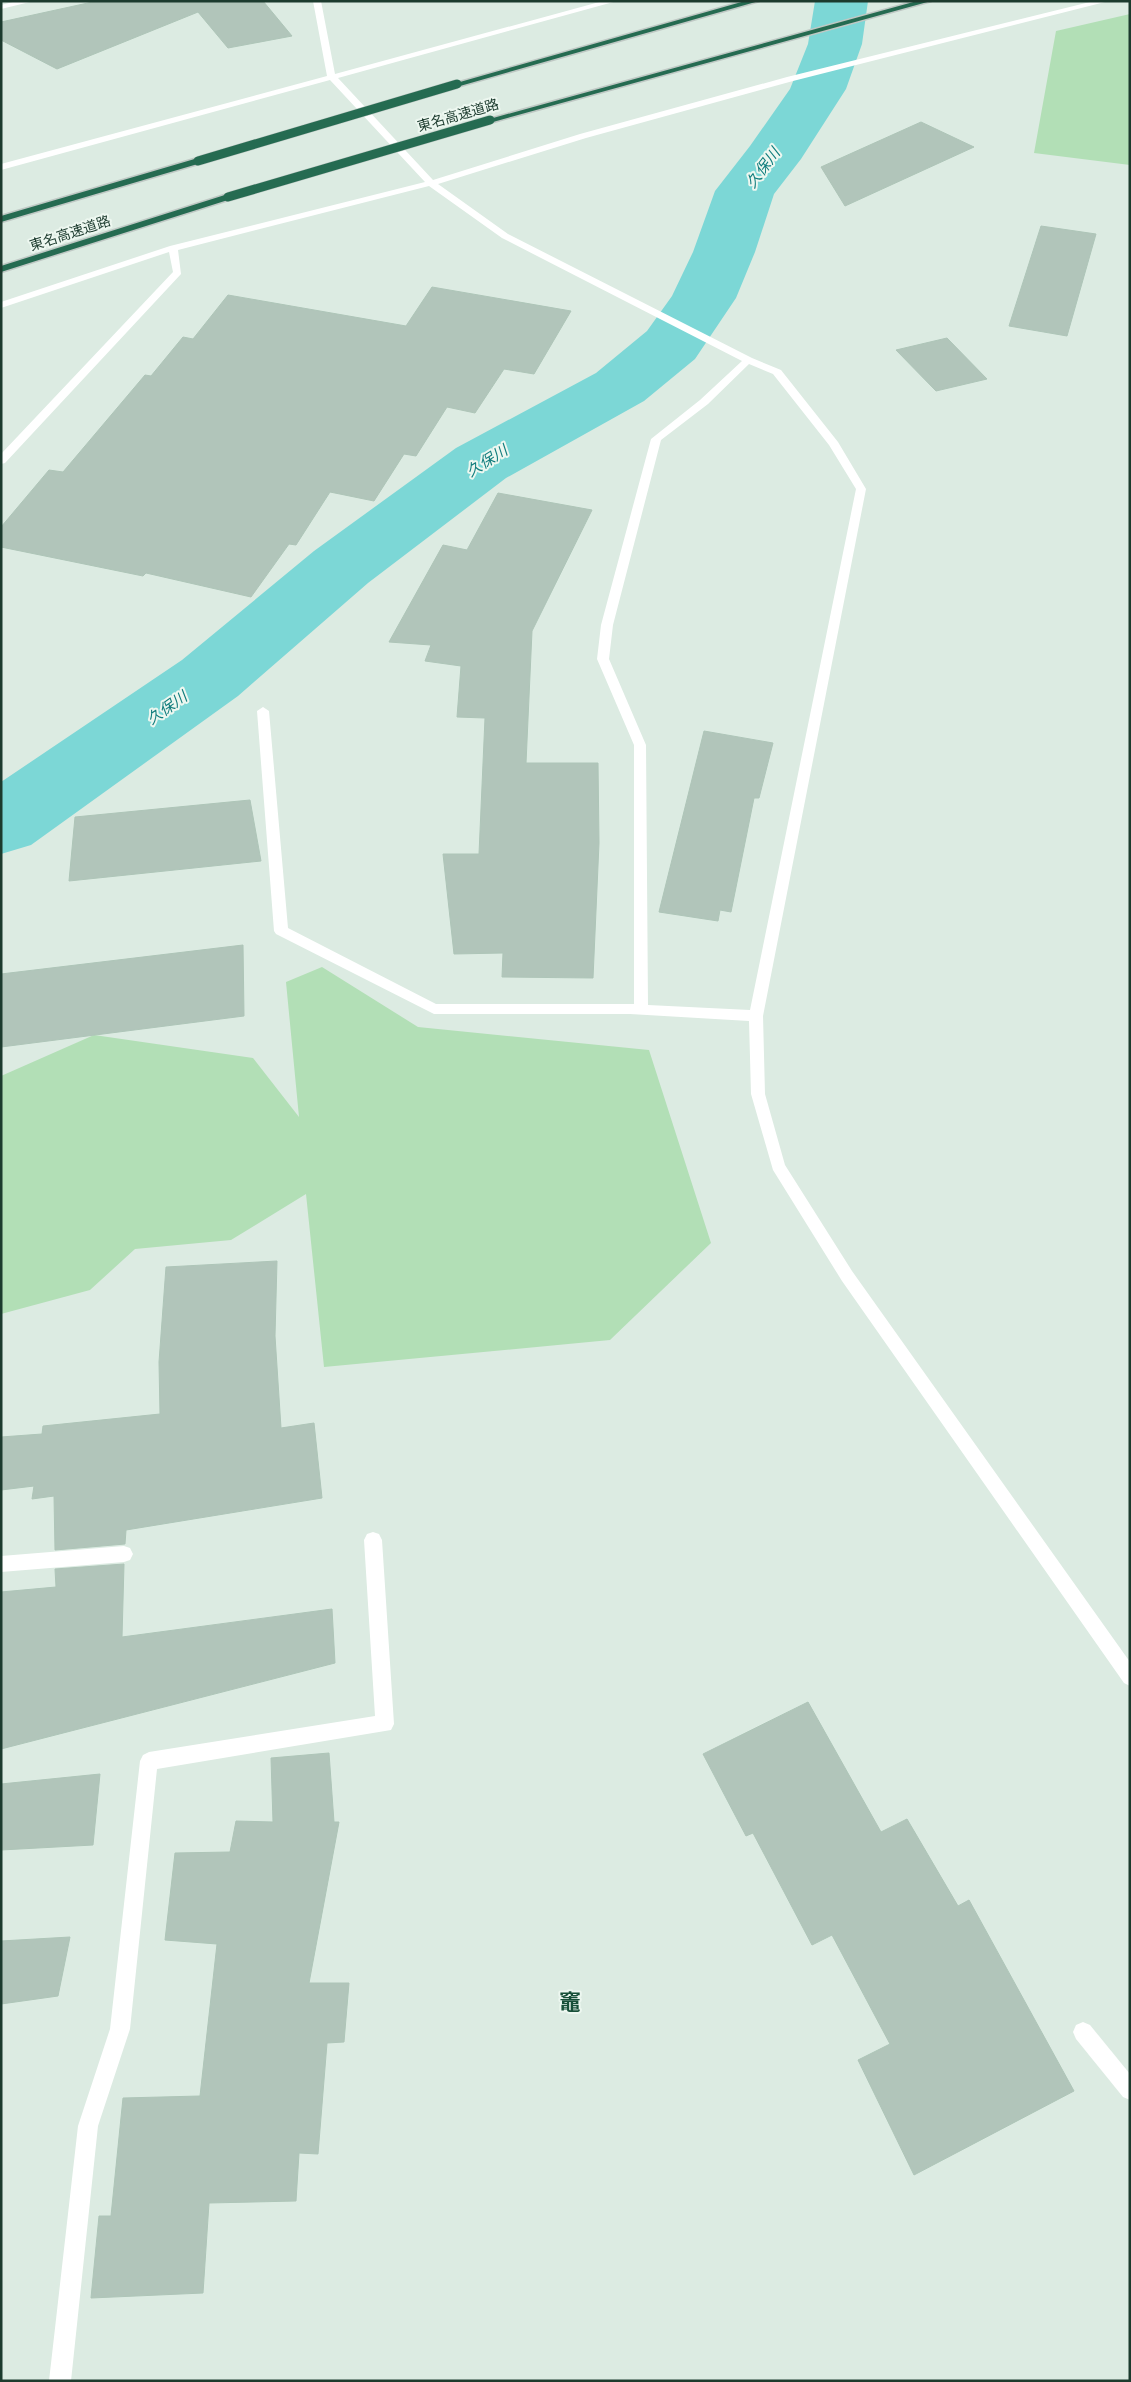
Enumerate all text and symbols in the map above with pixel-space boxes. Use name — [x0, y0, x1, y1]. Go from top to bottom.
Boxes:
street label: 東名高速道路 — [415, 95, 501, 135]
water label: 久保川 — [741, 142, 786, 192]
street label: 東名高速道路 — [27, 211, 113, 255]
water label: 久保川 — [463, 440, 513, 481]
water label: 久保川 — [143, 686, 193, 729]
district label: 竈 — [559, 1988, 581, 2017]

